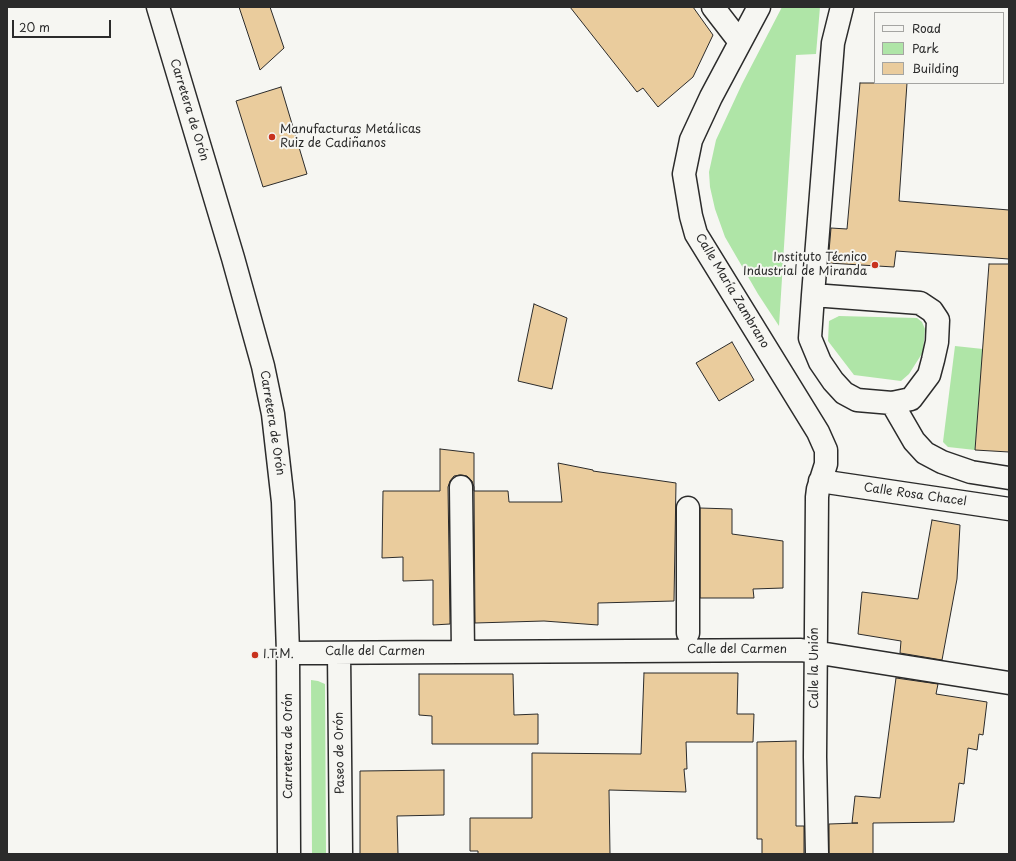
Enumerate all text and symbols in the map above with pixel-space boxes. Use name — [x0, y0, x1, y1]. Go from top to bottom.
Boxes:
scale bar — [14, 12, 113, 38]
legend — [874, 12, 1004, 84]
text: 20 m — [19, 18, 50, 36]
text: Road — [912, 19, 941, 37]
text: Park — [912, 39, 939, 57]
street label: Carretera de Orón — [167, 57, 211, 163]
text: Building — [912, 59, 959, 77]
place label: Manufacturas Metálicas Ruiz de Cadiñanos — [280, 123, 421, 151]
marker: Manufacturas Metálicas Ruiz de Cadiñanos — [267, 132, 277, 142]
street label: Calle María Zambrano — [692, 231, 772, 351]
place label: Instituto Técnico Industrial de Miranda — [743, 251, 867, 279]
marker: Instituto Técnico Industrial de Miranda — [870, 260, 880, 270]
street label: Carretera de Orón — [257, 369, 287, 477]
street label: Calle Rosa Chacel — [863, 481, 967, 509]
street label: Calle la Unión — [808, 627, 822, 709]
street label: Calle del Carmen — [687, 643, 787, 657]
street label: Calle del Carmen — [325, 645, 425, 659]
place label: I.T.M. — [263, 648, 294, 662]
marker: I.T.M. — [250, 650, 260, 660]
street label: Carretera de Orón — [282, 693, 296, 799]
street label: Paseo de Orón — [332, 712, 348, 794]

